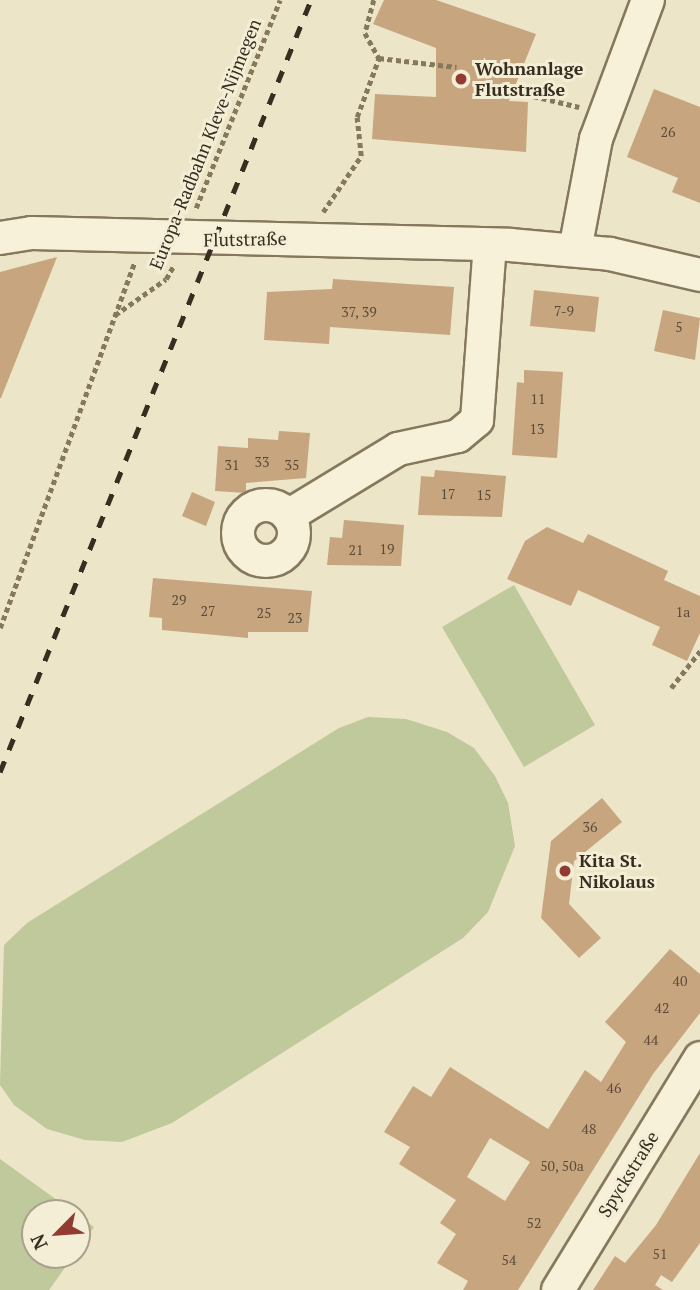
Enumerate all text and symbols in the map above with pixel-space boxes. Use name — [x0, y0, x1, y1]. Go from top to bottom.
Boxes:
street label: Europa-Radbahn Kleve-Nijmegen — [145, 15, 265, 273]
place label: Wohnanlage Flutstraße — [475, 58, 583, 100]
marker: Wohnanlage Flutstraße — [453, 71, 469, 87]
house number: 26 — [661, 124, 675, 140]
street label: Flutstraße — [203, 227, 287, 251]
house number: 7-9 — [554, 303, 574, 319]
house number: 37, 39 — [341, 304, 377, 320]
house number: 5 — [675, 319, 683, 335]
house number: 11 — [531, 391, 545, 407]
house number: 13 — [530, 421, 544, 437]
house number: 33 — [255, 454, 269, 470]
house number: 31 — [225, 457, 239, 473]
house number: 35 — [285, 457, 299, 473]
house number: 17 — [441, 486, 455, 502]
house number: 15 — [477, 487, 491, 503]
house number: 19 — [380, 541, 394, 557]
house number: 21 — [349, 542, 363, 558]
house number: 29 — [172, 592, 186, 608]
house number: 27 — [201, 603, 215, 619]
house number: 1a — [676, 604, 690, 620]
house number: 25 — [257, 605, 271, 621]
house number: 23 — [288, 610, 302, 626]
house number: 36 — [583, 819, 597, 835]
place label: Kita St. Nikolaus — [579, 850, 655, 892]
marker: Kita St. Nikolaus — [557, 863, 573, 879]
house number: 40 — [673, 973, 687, 989]
house number: 42 — [655, 1000, 669, 1016]
house number: 44 — [644, 1032, 658, 1048]
house number: 46 — [607, 1080, 621, 1096]
house number: 48 — [582, 1121, 596, 1137]
street label: Spyckstraße — [593, 1127, 663, 1221]
house number: 50, 50a — [540, 1158, 584, 1174]
north arrow — [21, 1199, 91, 1269]
house number: 52 — [527, 1215, 541, 1231]
text: N — [24, 1230, 53, 1254]
house number: 51 — [653, 1246, 667, 1262]
house number: 54 — [502, 1252, 516, 1268]

